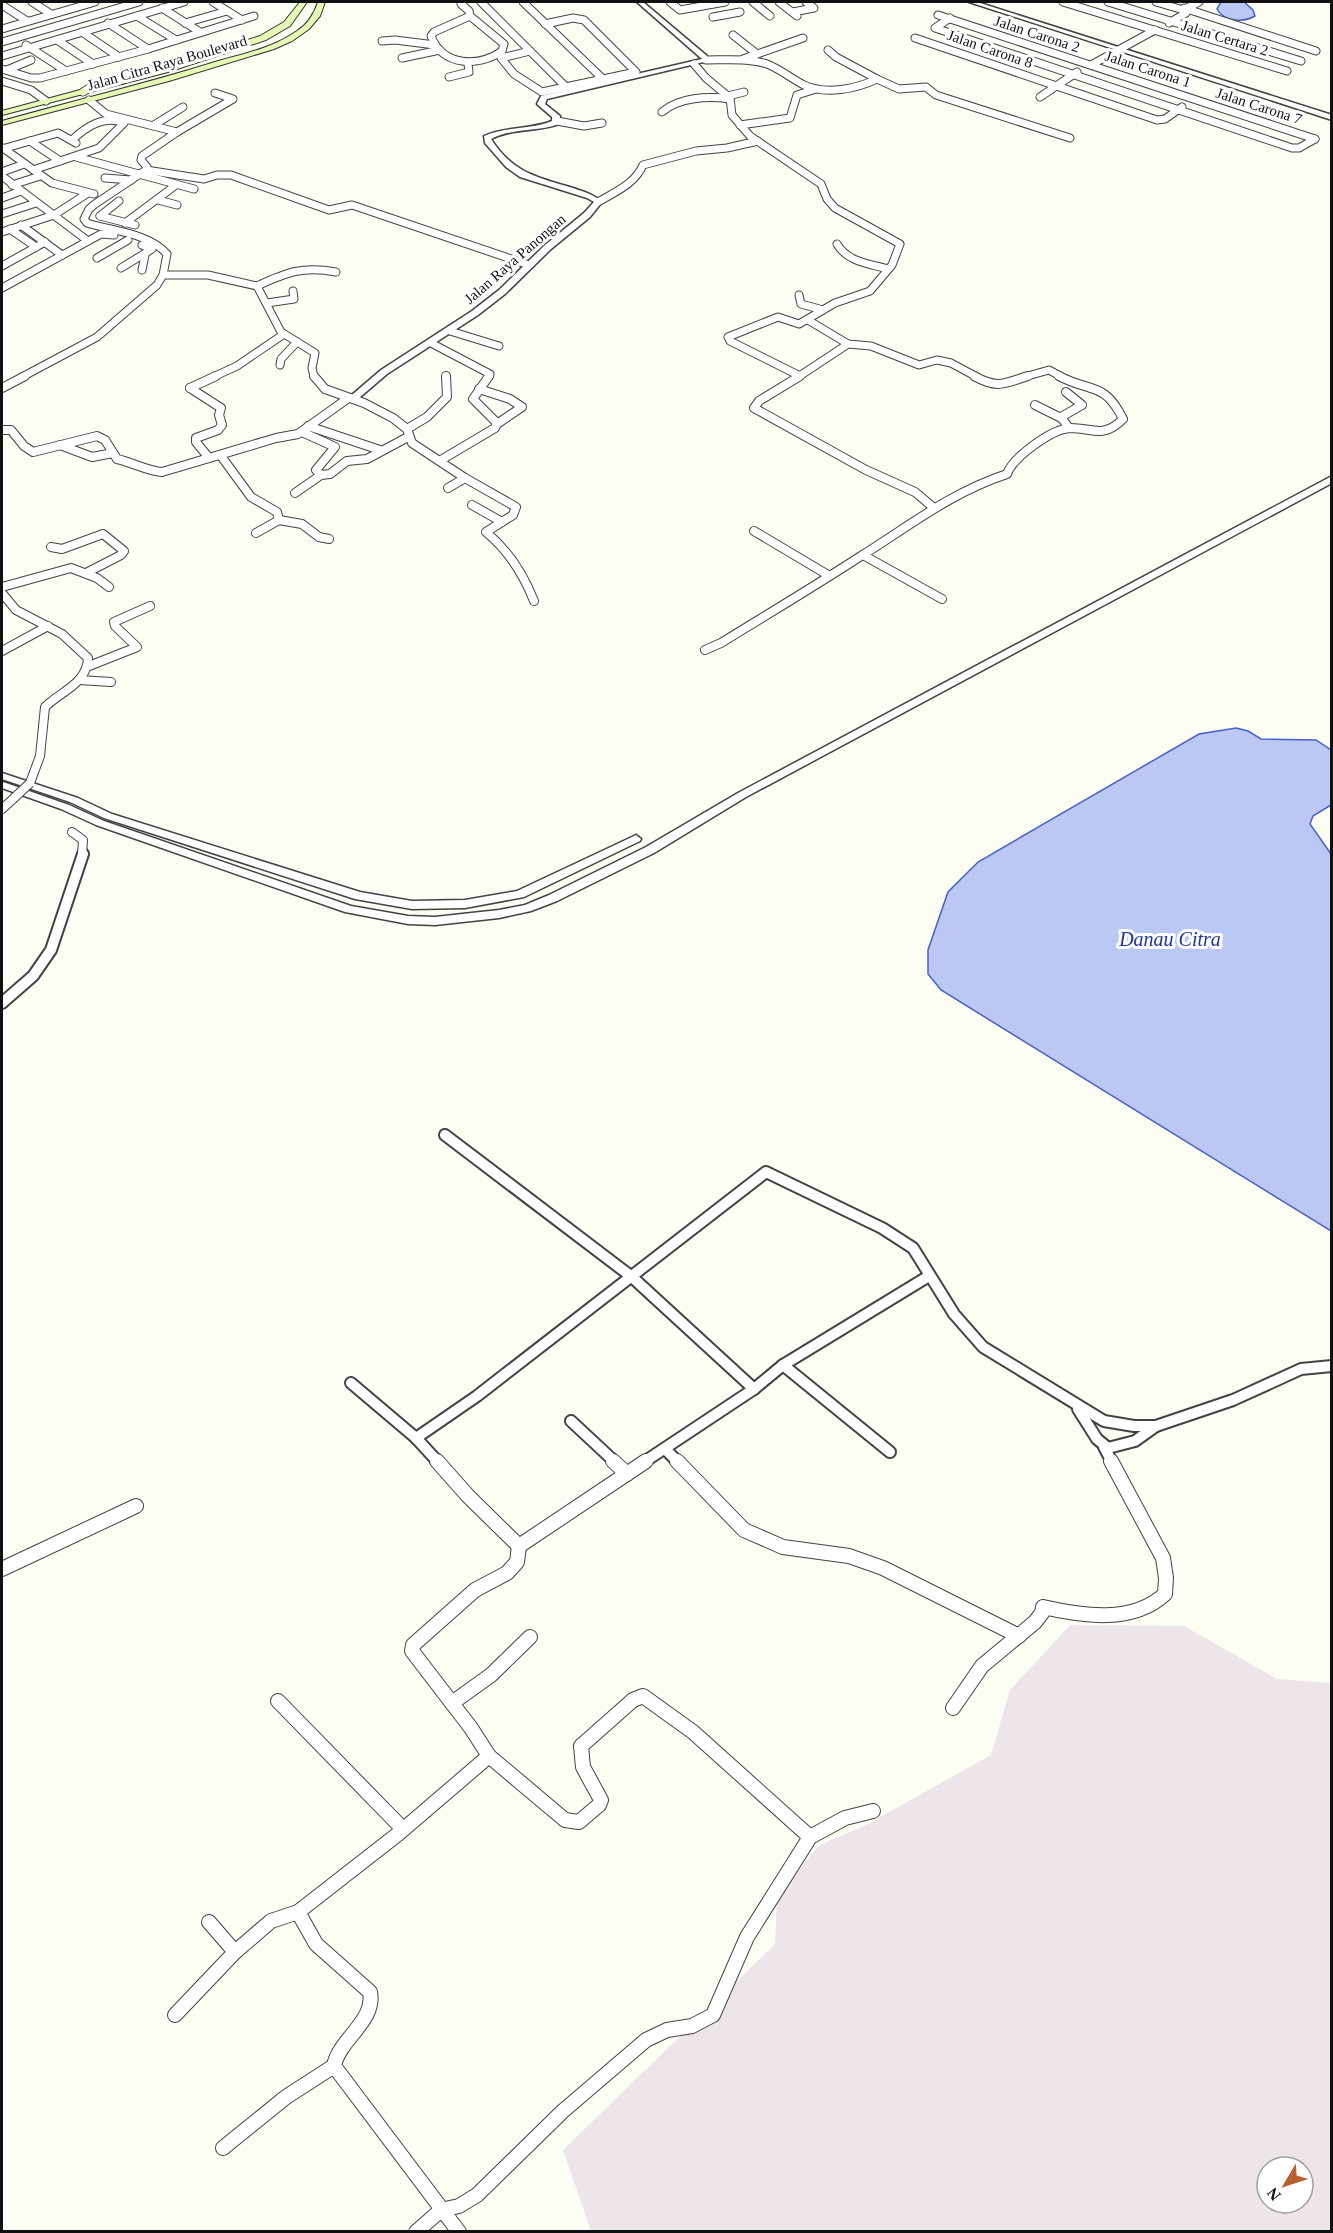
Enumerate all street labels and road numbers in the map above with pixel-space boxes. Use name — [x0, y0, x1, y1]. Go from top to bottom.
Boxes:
street label: Jalan Carona 2 — [992, 13, 1082, 55]
street label: Jalan Certara 2 — [1180, 17, 1270, 59]
street label: Jalan Carona 8 — [945, 27, 1035, 71]
street label: Jalan Citra Raya Boulevard — [85, 32, 249, 93]
street label: Jalan Carona 1 — [1103, 48, 1193, 90]
street label: Jalan Carona 7 — [1214, 85, 1304, 128]
street label: Jalan Raya Panongan — [461, 211, 569, 307]

